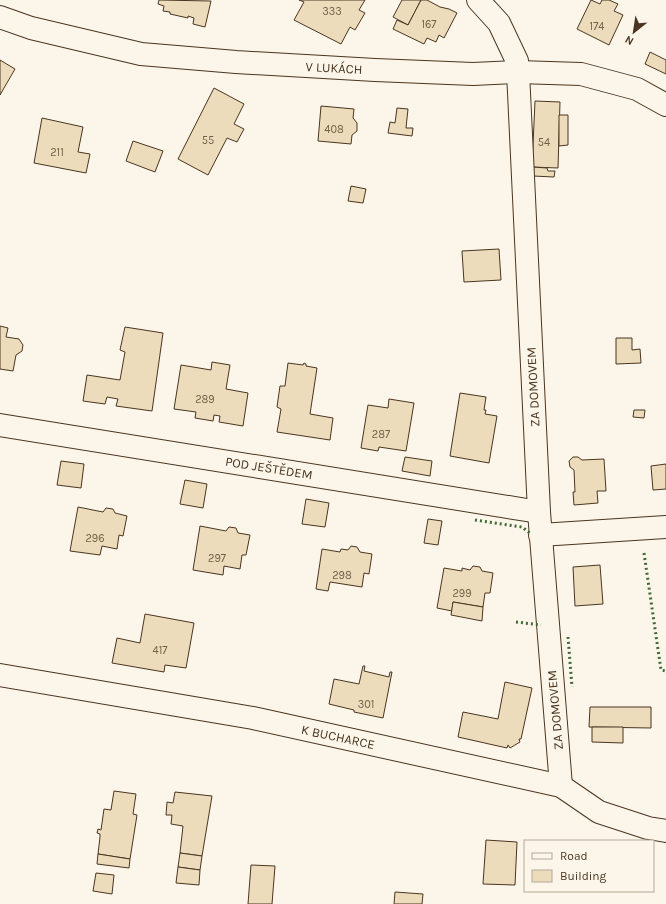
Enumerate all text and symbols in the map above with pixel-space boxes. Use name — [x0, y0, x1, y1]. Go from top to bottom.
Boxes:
house number: 333 — [322, 5, 342, 18]
north arrow — [614, 12, 654, 52]
house number: 167 — [421, 18, 437, 31]
house number: 174 — [590, 20, 604, 33]
text: N — [623, 33, 636, 48]
street label: V LUKÁCH — [305, 57, 363, 77]
house number: 408 — [324, 123, 344, 136]
house number: 55 — [202, 134, 214, 147]
house number: 54 — [538, 136, 550, 149]
house number: 211 — [50, 146, 64, 159]
street label: ZA DOMOVEM — [523, 347, 543, 427]
house number: 289 — [195, 393, 215, 406]
house number: 287 — [372, 428, 390, 441]
street label: POD JEŠTĚDEM — [224, 453, 314, 482]
house number: 296 — [85, 532, 105, 545]
house number: 297 — [208, 552, 226, 565]
house number: 298 — [332, 569, 352, 582]
house number: 299 — [452, 587, 472, 600]
house number: 417 — [153, 644, 167, 657]
street label: ZA DOMOVEM — [544, 669, 566, 751]
house number: 301 — [358, 698, 374, 711]
street label: K BUCHARCE — [300, 722, 376, 752]
legend — [524, 840, 654, 892]
text: Road — [560, 849, 588, 863]
text: Building — [560, 869, 607, 883]

